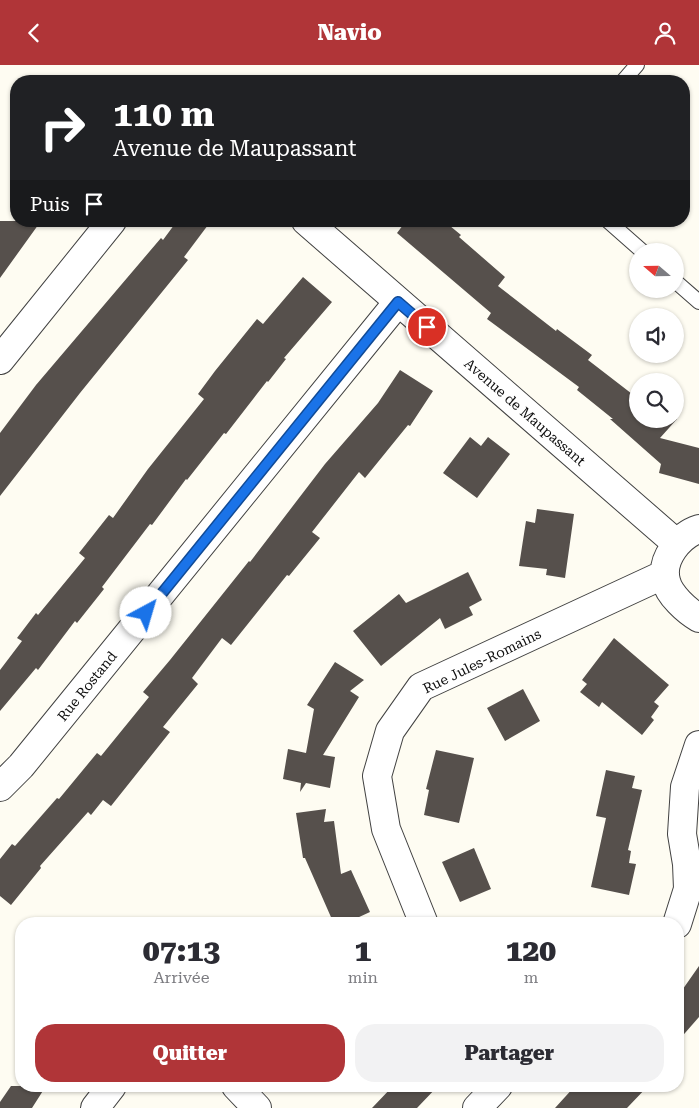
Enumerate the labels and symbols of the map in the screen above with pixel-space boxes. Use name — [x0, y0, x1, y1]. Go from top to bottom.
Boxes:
north arrow — [629, 243, 684, 297]
pin — [406, 306, 448, 348]
street label: Avenue de Maupassant — [461, 355, 589, 469]
position arrow — [119, 586, 171, 638]
street label: Rue Jules-Romains — [420, 625, 544, 697]
street label: Rue Rostand — [54, 648, 120, 724]

